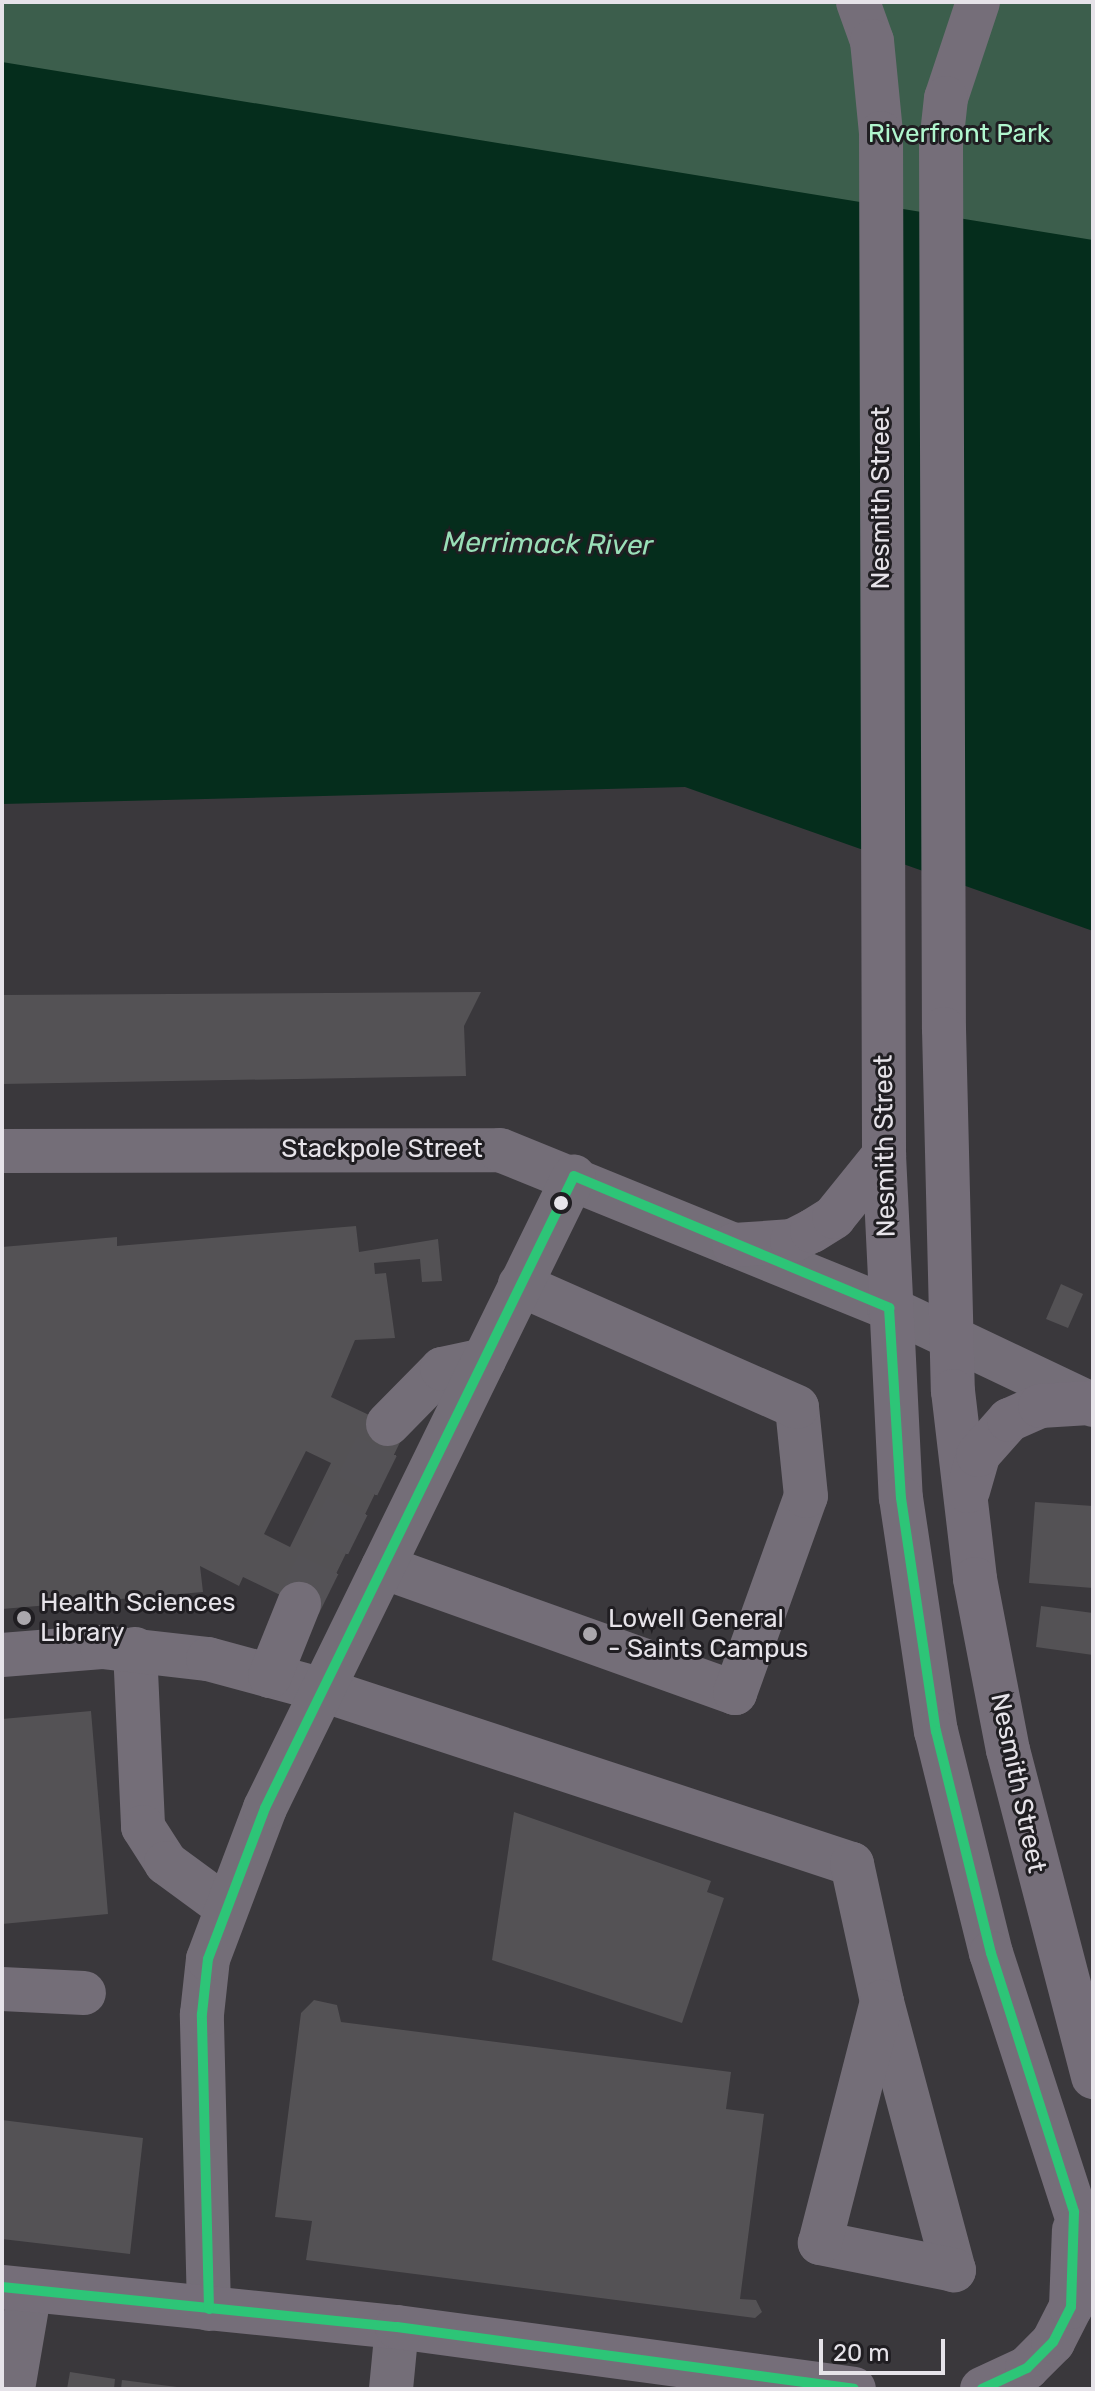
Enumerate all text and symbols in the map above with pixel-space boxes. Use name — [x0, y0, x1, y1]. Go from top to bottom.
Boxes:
park label: Riverfront Park — [868, 118, 1050, 150]
street label: Nesmith Street — [865, 407, 897, 589]
water label: Merrimack River — [442, 525, 654, 563]
street label: Nesmith Street — [868, 1054, 902, 1238]
street label: Stackpole Street — [281, 1133, 483, 1165]
unlabelled marker — [553, 1195, 569, 1211]
place label: Health Sciences Library — [40, 1587, 235, 1648]
place label: Lowell General - Saints Campus — [608, 1603, 808, 1664]
marker: Health Sciences Library — [15, 1609, 33, 1627]
marker: Lowell General - Saints Campus — [579, 1623, 601, 1645]
street label: Nesmith Street — [984, 1690, 1052, 1876]
scale bar — [823, 2323, 949, 2373]
text: 20 m — [833, 2339, 890, 2367]

